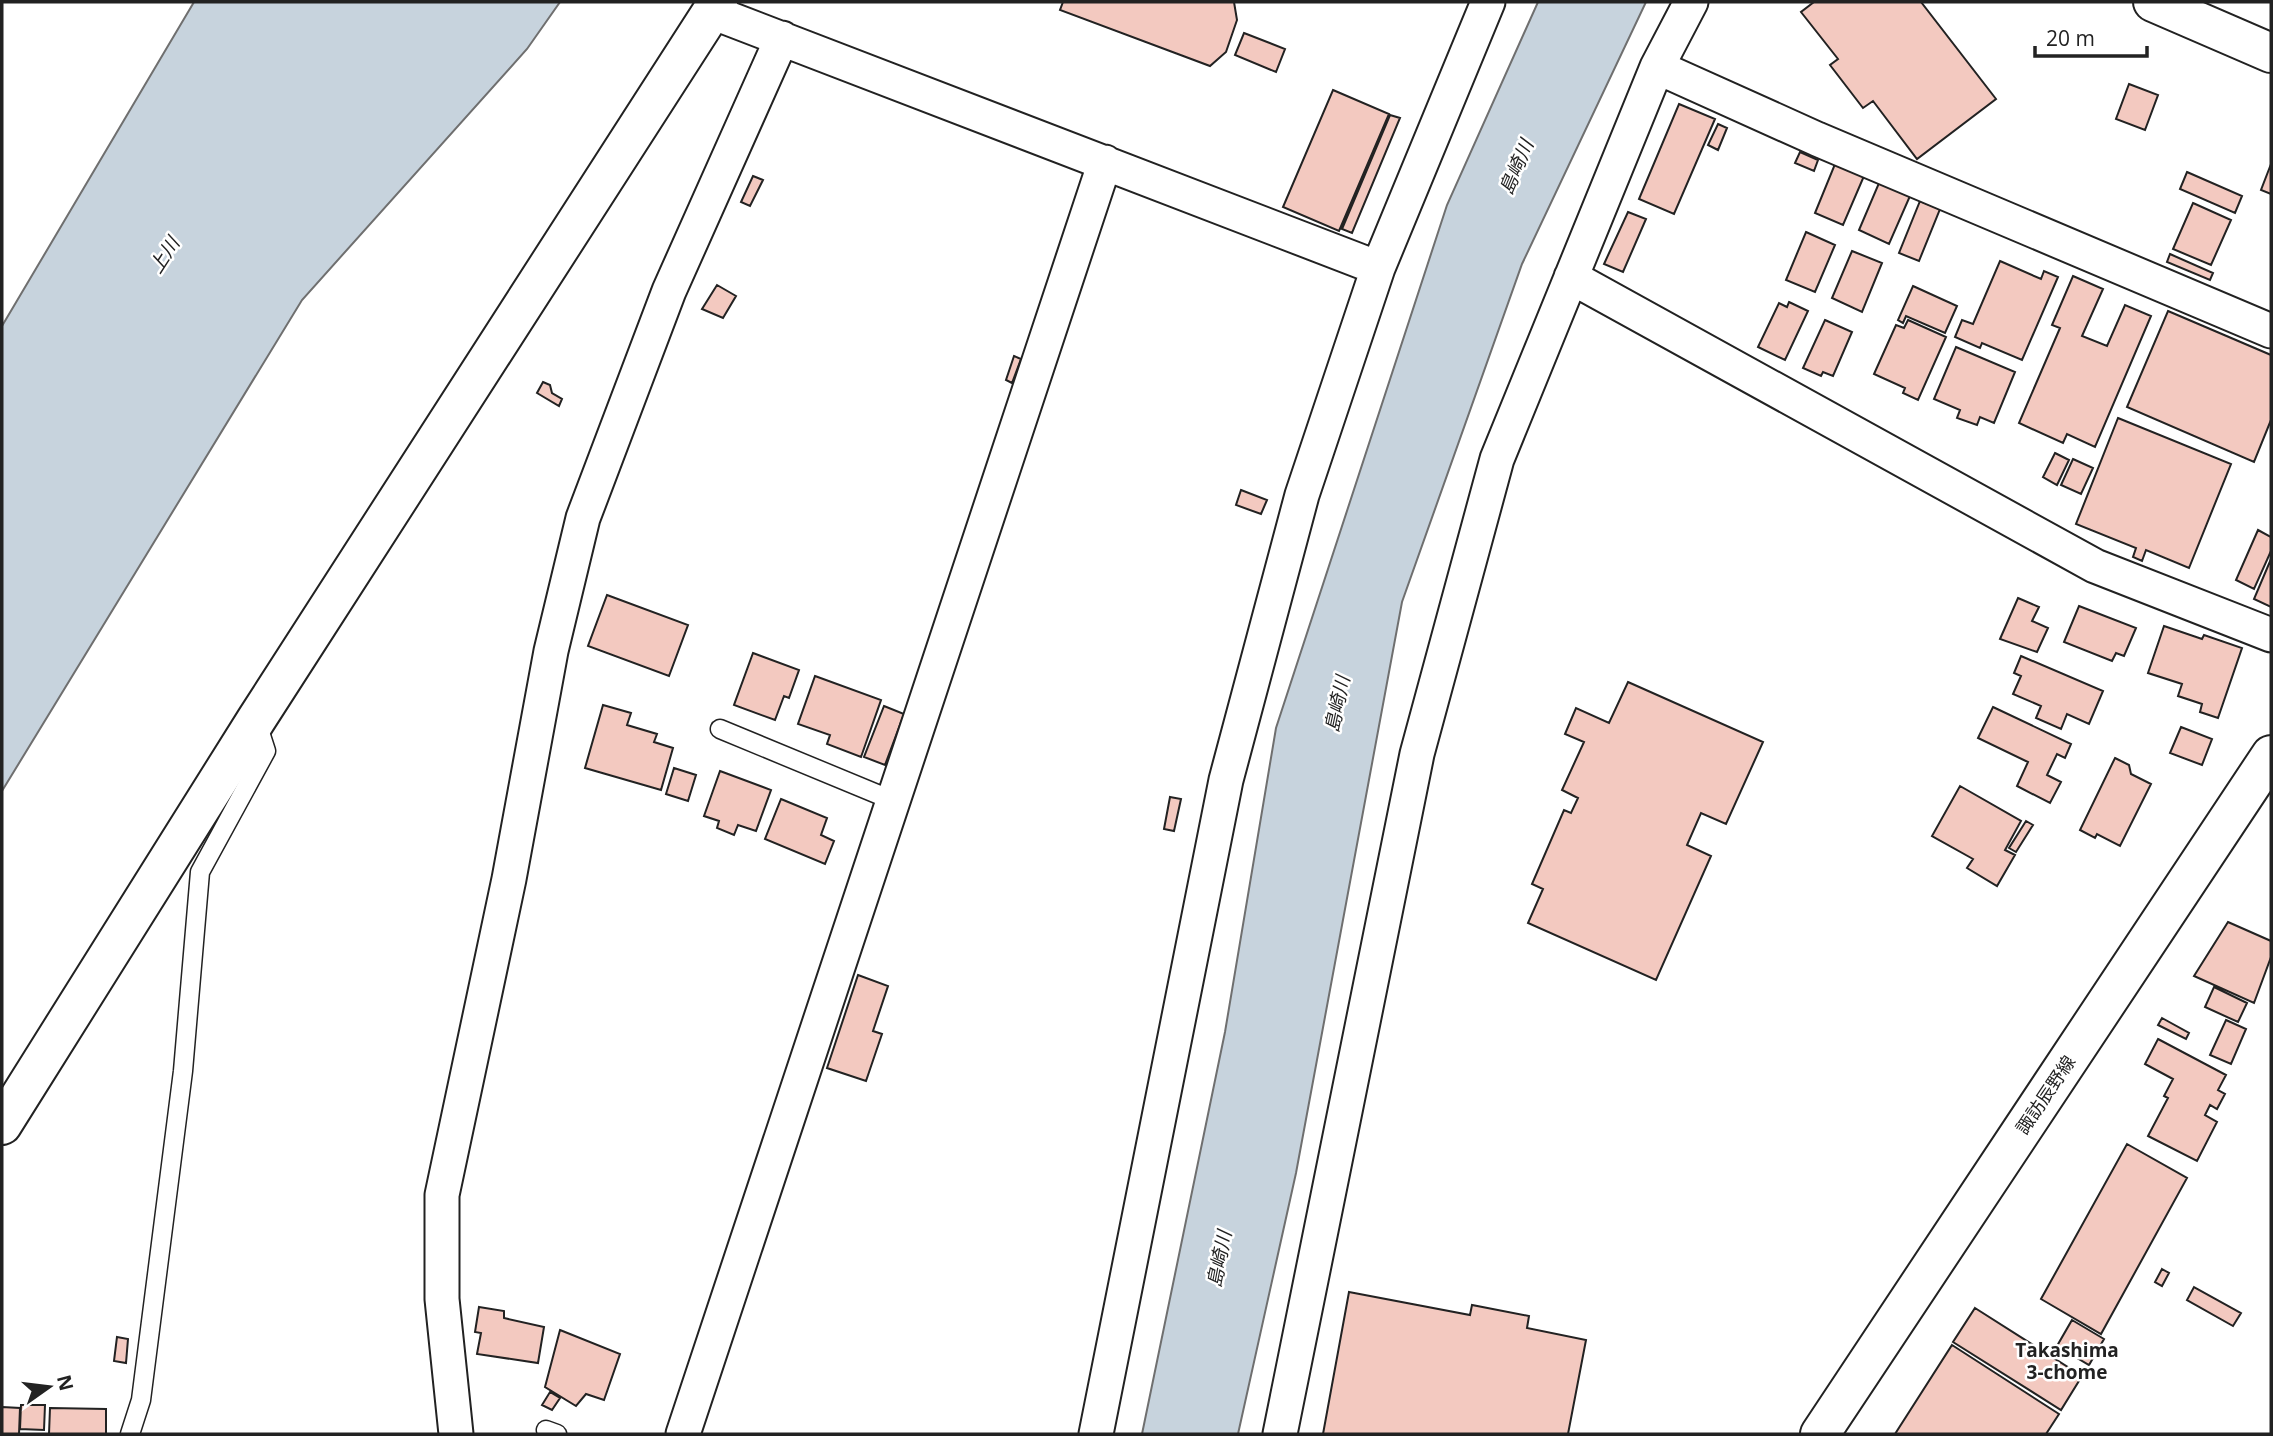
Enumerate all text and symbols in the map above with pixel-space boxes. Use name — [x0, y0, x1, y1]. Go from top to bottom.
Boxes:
scale bar — [2035, 14, 2147, 58]
text: 20 m — [2046, 24, 2095, 52]
water label: 島崎川 — [1493, 134, 1540, 198]
water label: 上川 — [143, 230, 186, 278]
water label: 島崎川 — [1318, 671, 1356, 735]
street label: 諏訪辰野線 — [2010, 1050, 2080, 1138]
water label: 島崎川 — [1201, 1227, 1238, 1289]
district label: Takashima 3-chome — [2015, 1337, 2119, 1385]
north arrow — [14, 1352, 84, 1422]
text: N — [51, 1372, 80, 1394]

